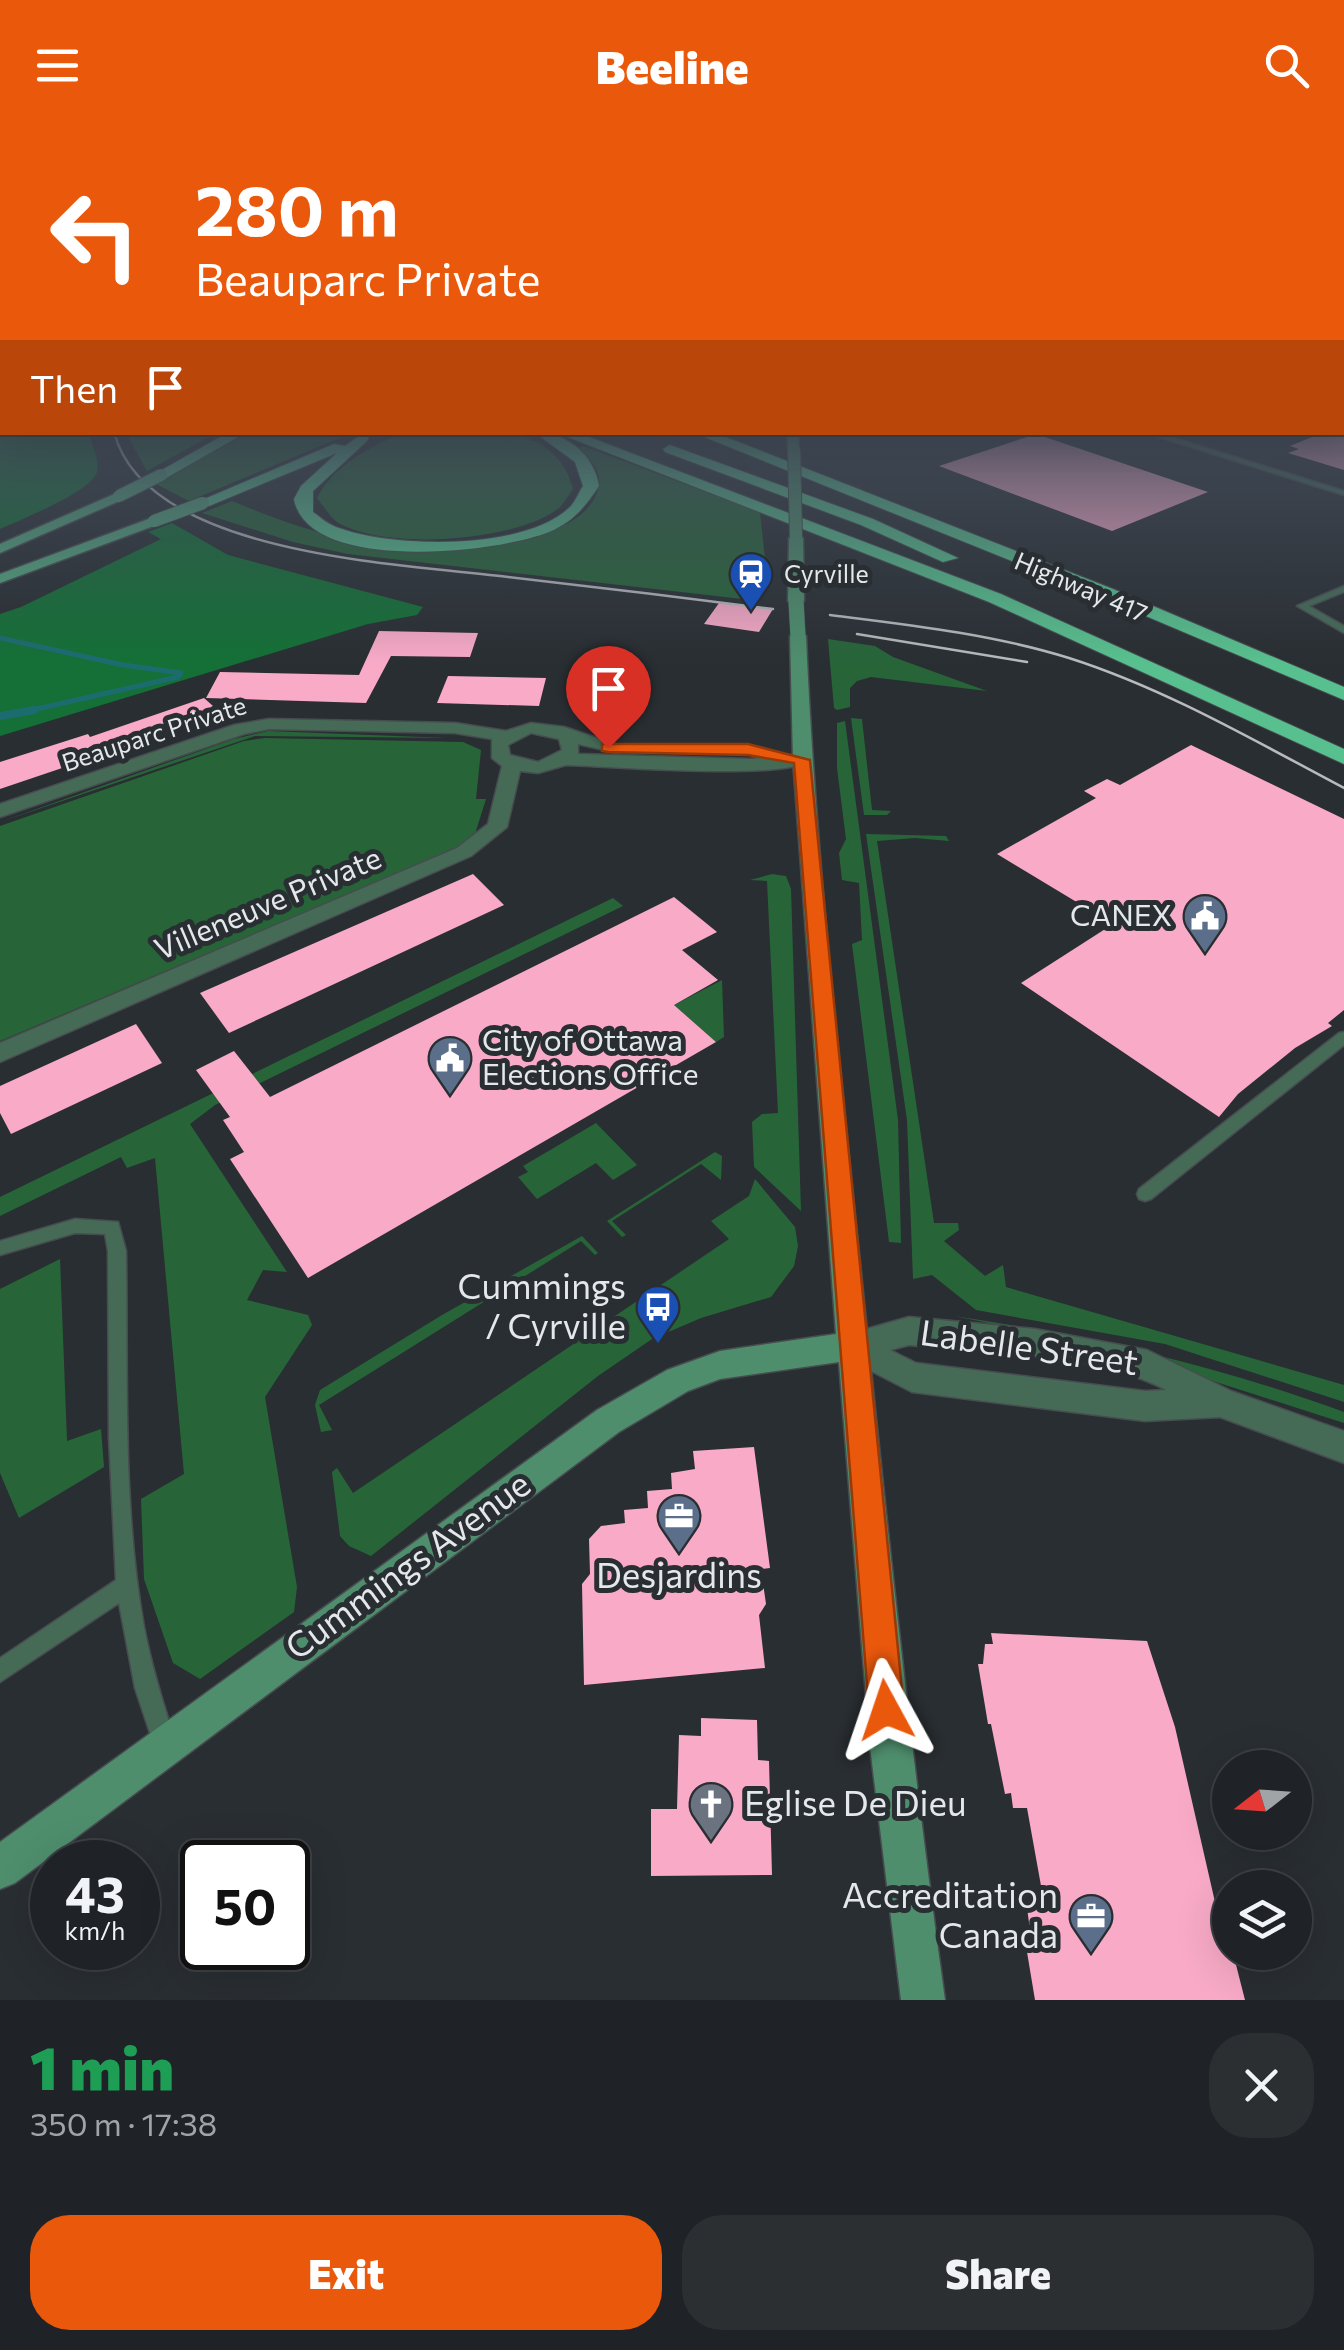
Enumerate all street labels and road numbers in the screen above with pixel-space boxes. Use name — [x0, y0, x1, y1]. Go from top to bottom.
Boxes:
street label: Highway 417 — [1011, 545, 1152, 627]
street label: Beauparc Private — [58, 689, 250, 777]
street label: Villeneuve Private — [148, 837, 386, 966]
street label: Labelle Street — [918, 1309, 1141, 1382]
street label: Cummings Avenue — [276, 1461, 537, 1667]

